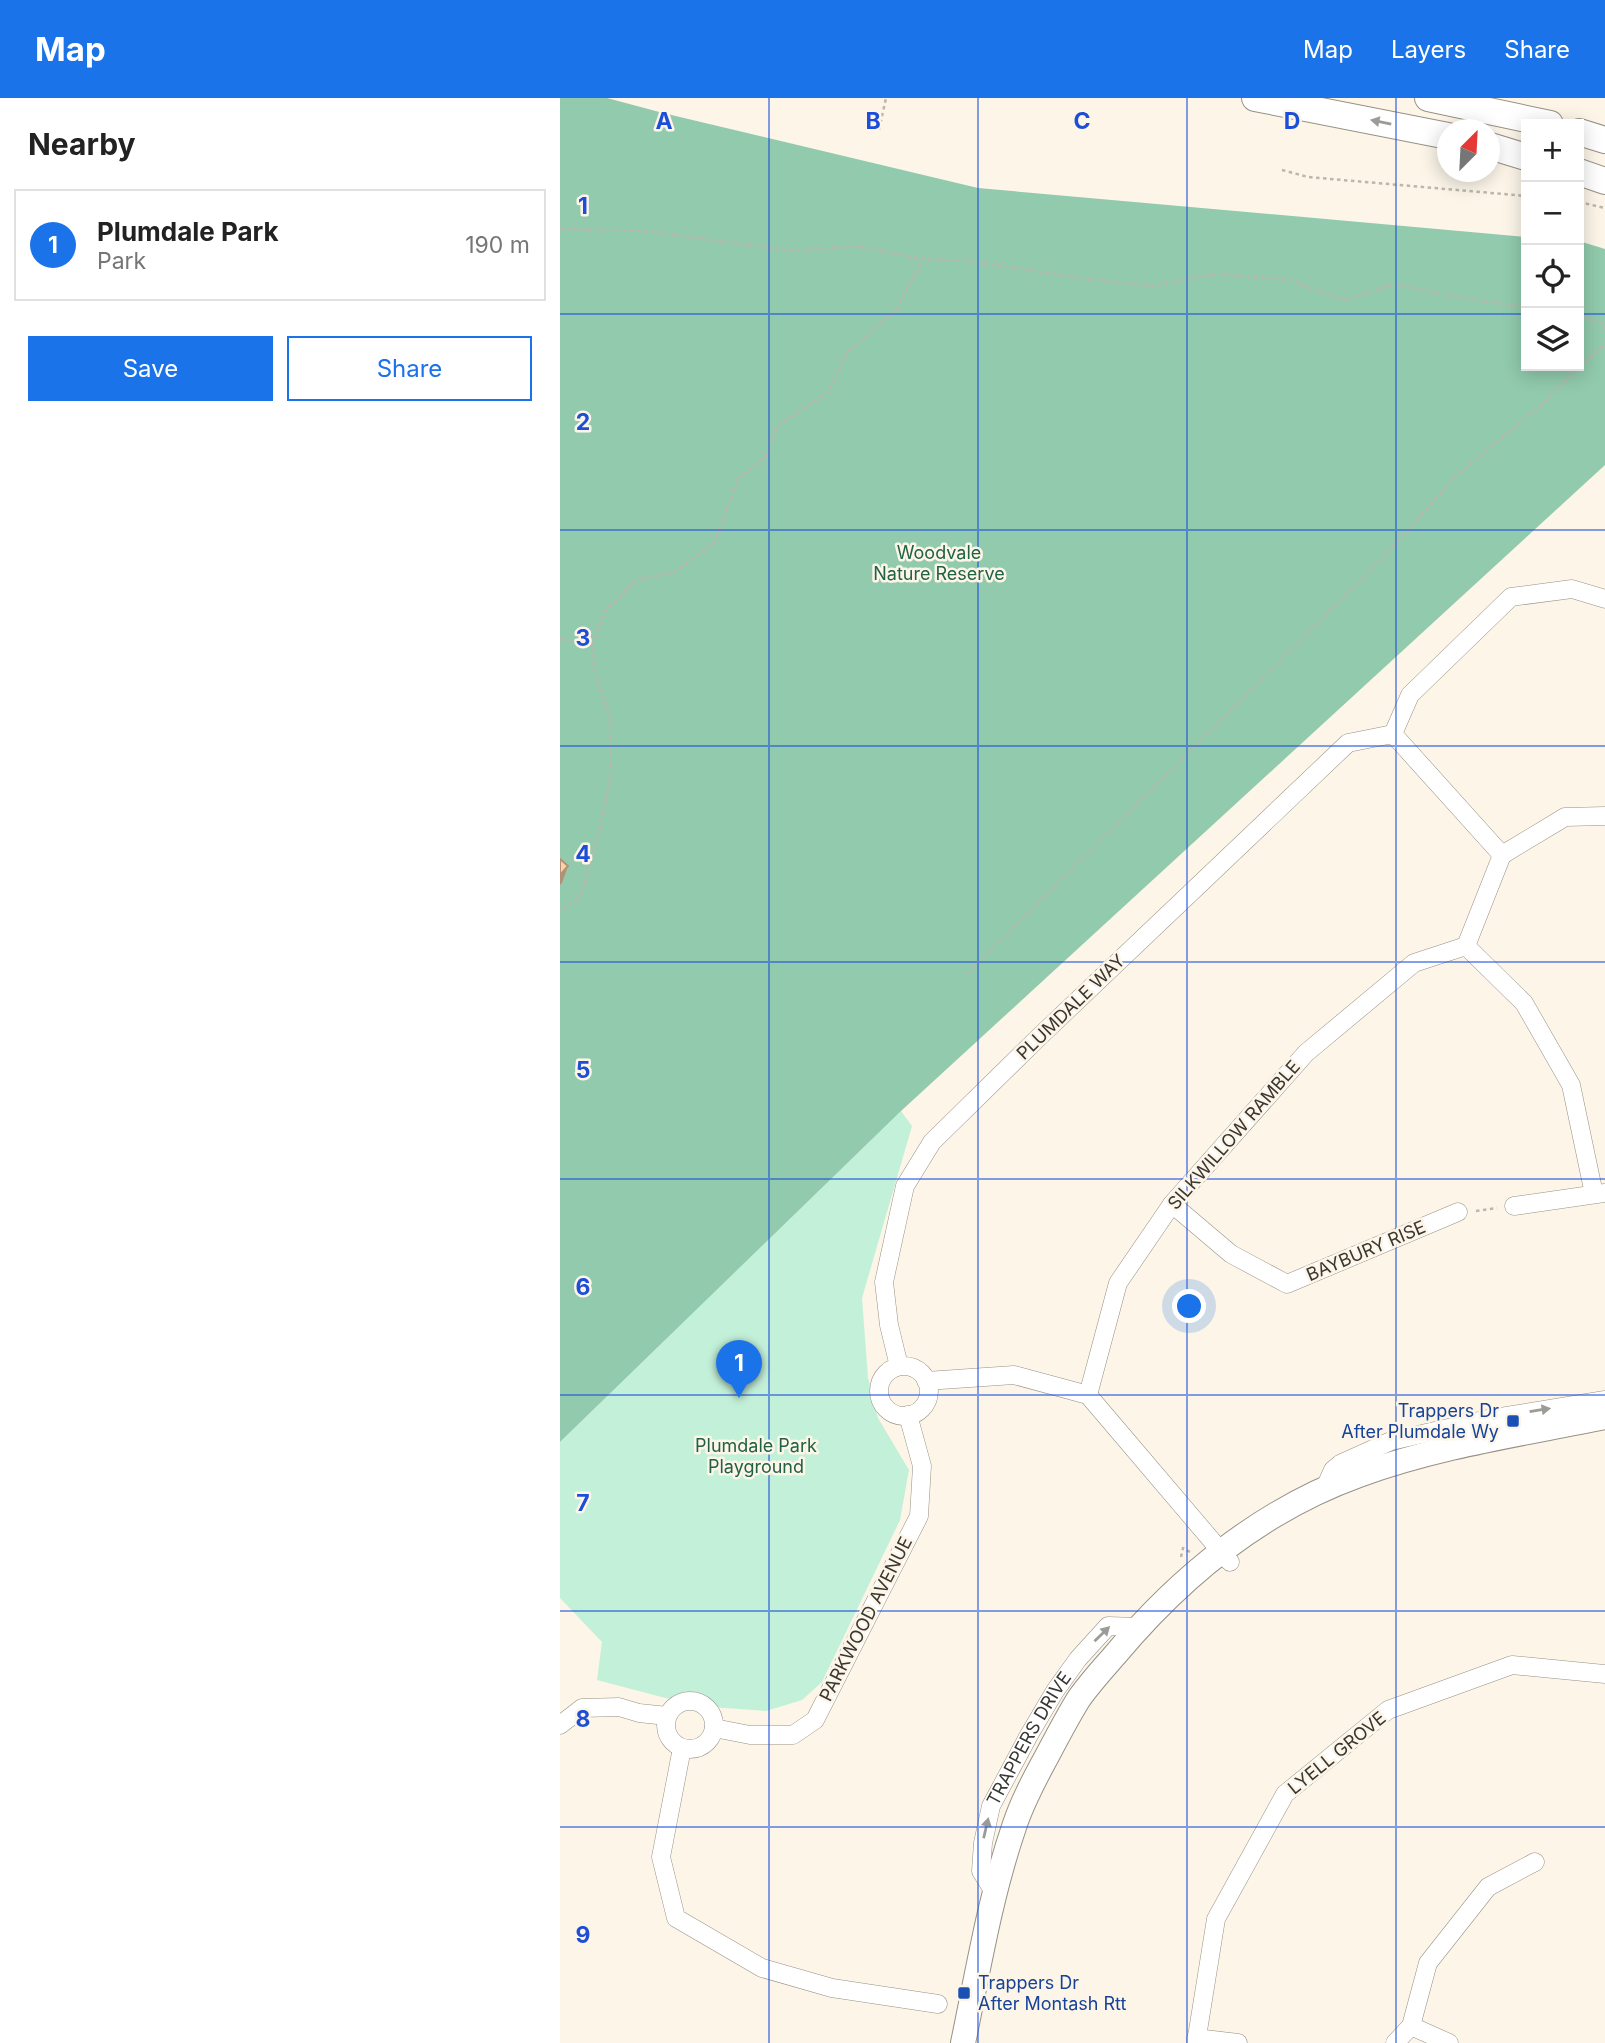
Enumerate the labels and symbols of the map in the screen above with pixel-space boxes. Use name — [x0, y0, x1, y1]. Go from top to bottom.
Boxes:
text: A — [655, 107, 673, 135]
text: B — [865, 107, 881, 135]
text: C — [1073, 107, 1091, 135]
text: D — [1284, 107, 1300, 135]
one-way arrow — [1370, 117, 1392, 128]
north arrow — [1437, 119, 1500, 182]
text: 1 — [578, 192, 588, 220]
text: 2 — [576, 408, 590, 436]
park label: Woodvale Nature Reserve — [873, 542, 1005, 584]
text: 3 — [576, 624, 590, 652]
text: 4 — [575, 840, 591, 868]
street label: PLUMDALE WAY — [1012, 950, 1129, 1064]
text: 5 — [576, 1056, 590, 1084]
street label: SILKWILLOW RAMBLE — [1163, 1056, 1304, 1214]
street label: BAYBURY RISE — [1303, 1216, 1429, 1285]
text: 6 — [576, 1273, 590, 1301]
your location — [1172, 1289, 1206, 1323]
pin: 1 — [716, 1340, 762, 1398]
place label: Trappers Dr After Plumdale Wy — [1341, 1400, 1499, 1442]
one-way arrow — [1529, 1405, 1551, 1416]
marker: Trappers Dr After Plumdale Wy — [1505, 1413, 1521, 1429]
park label: Plumdale Park Playground — [695, 1435, 817, 1477]
text: 7 — [576, 1489, 590, 1517]
street label: PARKWOOD AVENUE — [815, 1533, 916, 1705]
one-way arrow — [1093, 1626, 1110, 1643]
street label: TRAPPERS DRIVE — [982, 1668, 1075, 1809]
text: 8 — [576, 1705, 590, 1733]
street label: LYELL GROVE — [1284, 1707, 1390, 1798]
one-way arrow — [981, 1817, 992, 1839]
text: 9 — [576, 1921, 590, 1949]
place label: Trappers Dr After Montash Rtt — [978, 1972, 1127, 2014]
marker: Trappers Dr After Montash Rtt — [956, 1985, 972, 2001]

